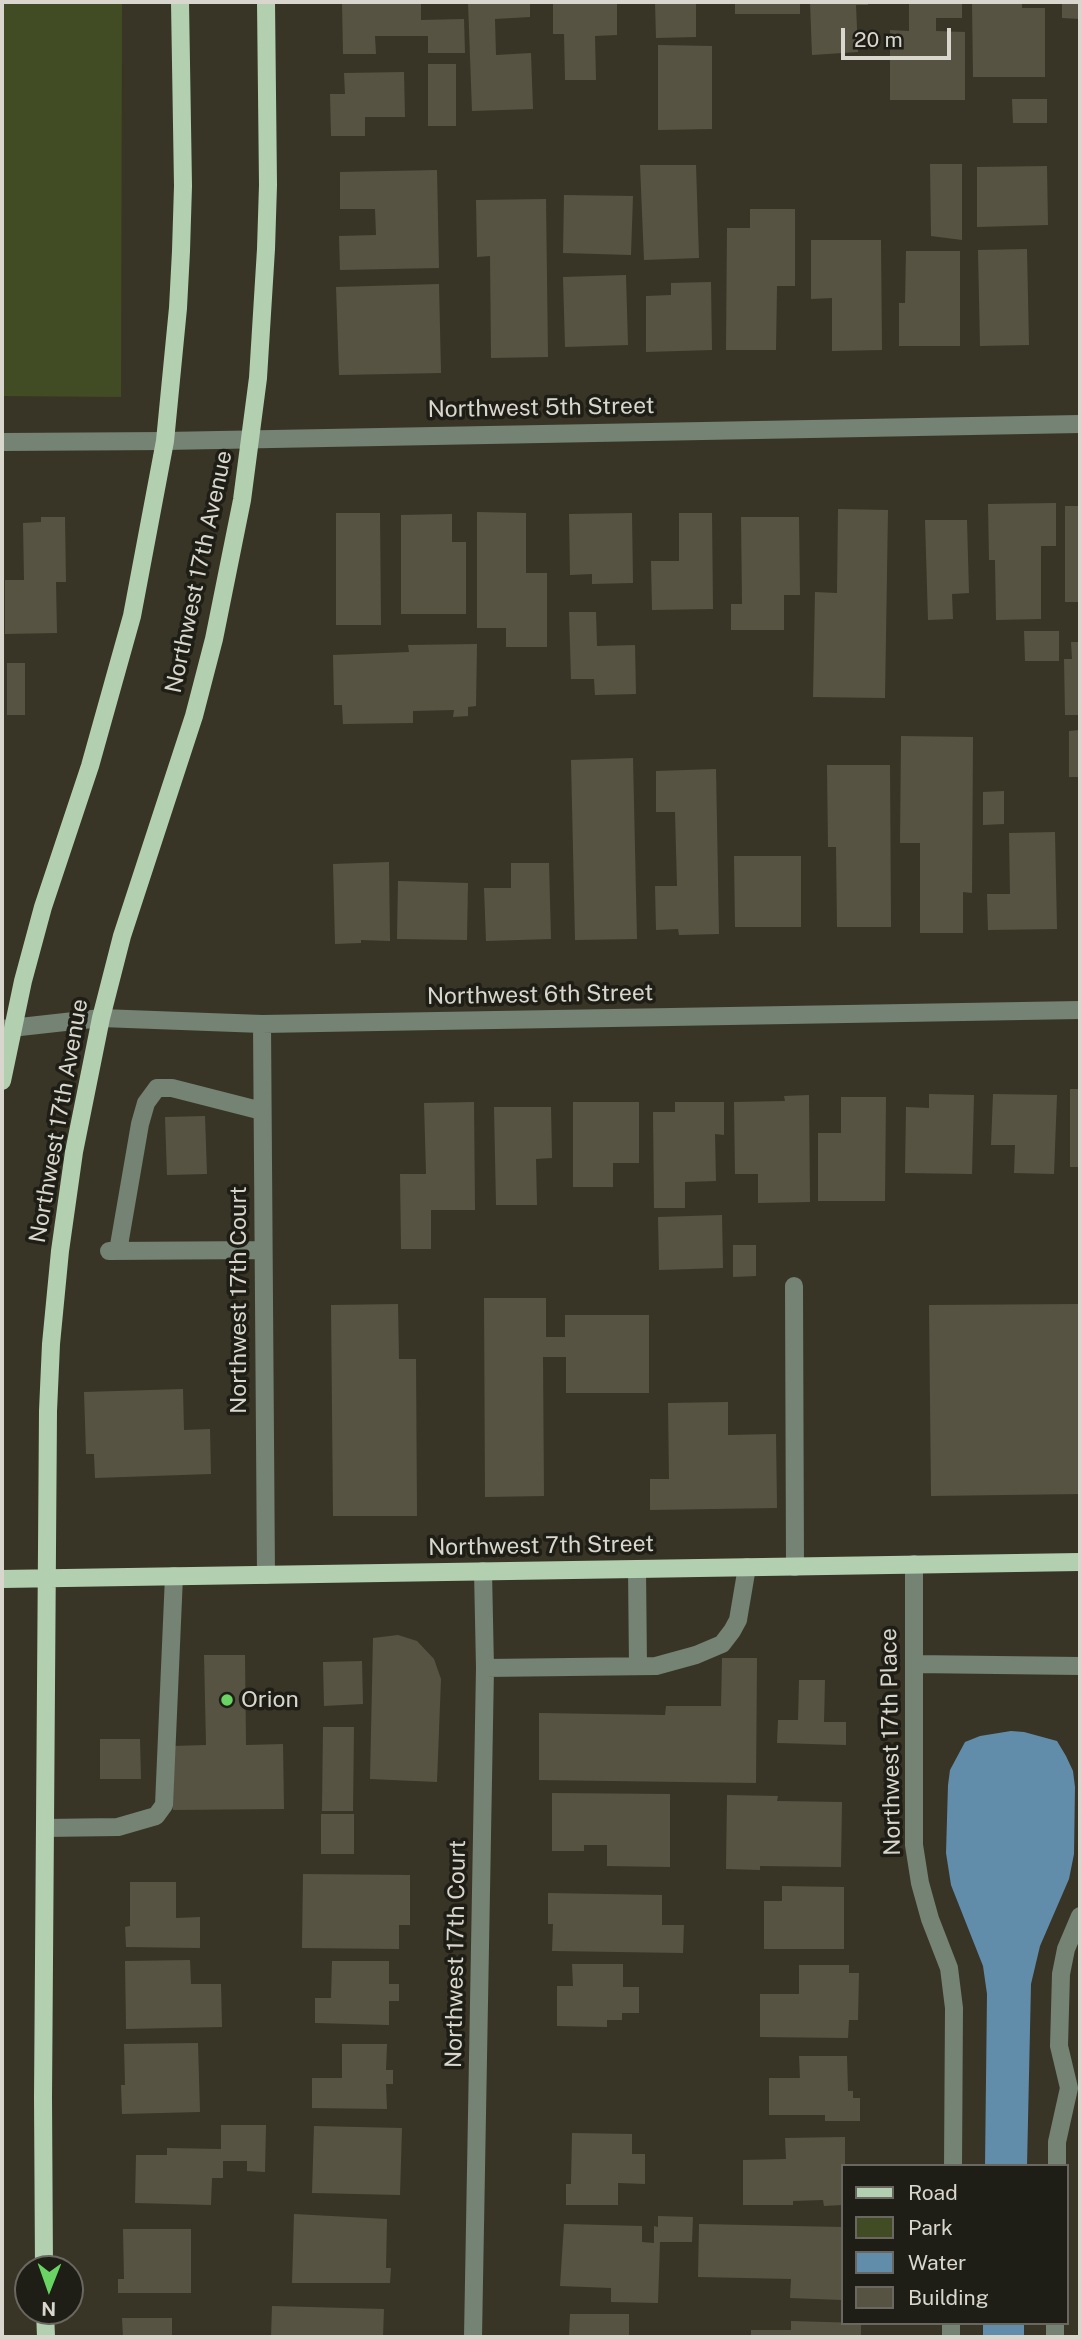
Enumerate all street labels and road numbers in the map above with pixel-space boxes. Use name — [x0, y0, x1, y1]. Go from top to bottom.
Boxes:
street label: Northwest 5th Street — [427, 392, 655, 424]
street label: Northwest 17th Avenue — [160, 448, 238, 696]
street label: Northwest 6th Street — [427, 979, 653, 1011]
street label: Northwest 17th Avenue — [24, 997, 94, 1245]
street label: Northwest 17th Court — [225, 1186, 253, 1414]
street label: Northwest 7th Street — [428, 1530, 654, 1562]
street label: Northwest 17th Place — [875, 1628, 907, 1856]
street label: Northwest 17th Court — [440, 1840, 472, 2068]

